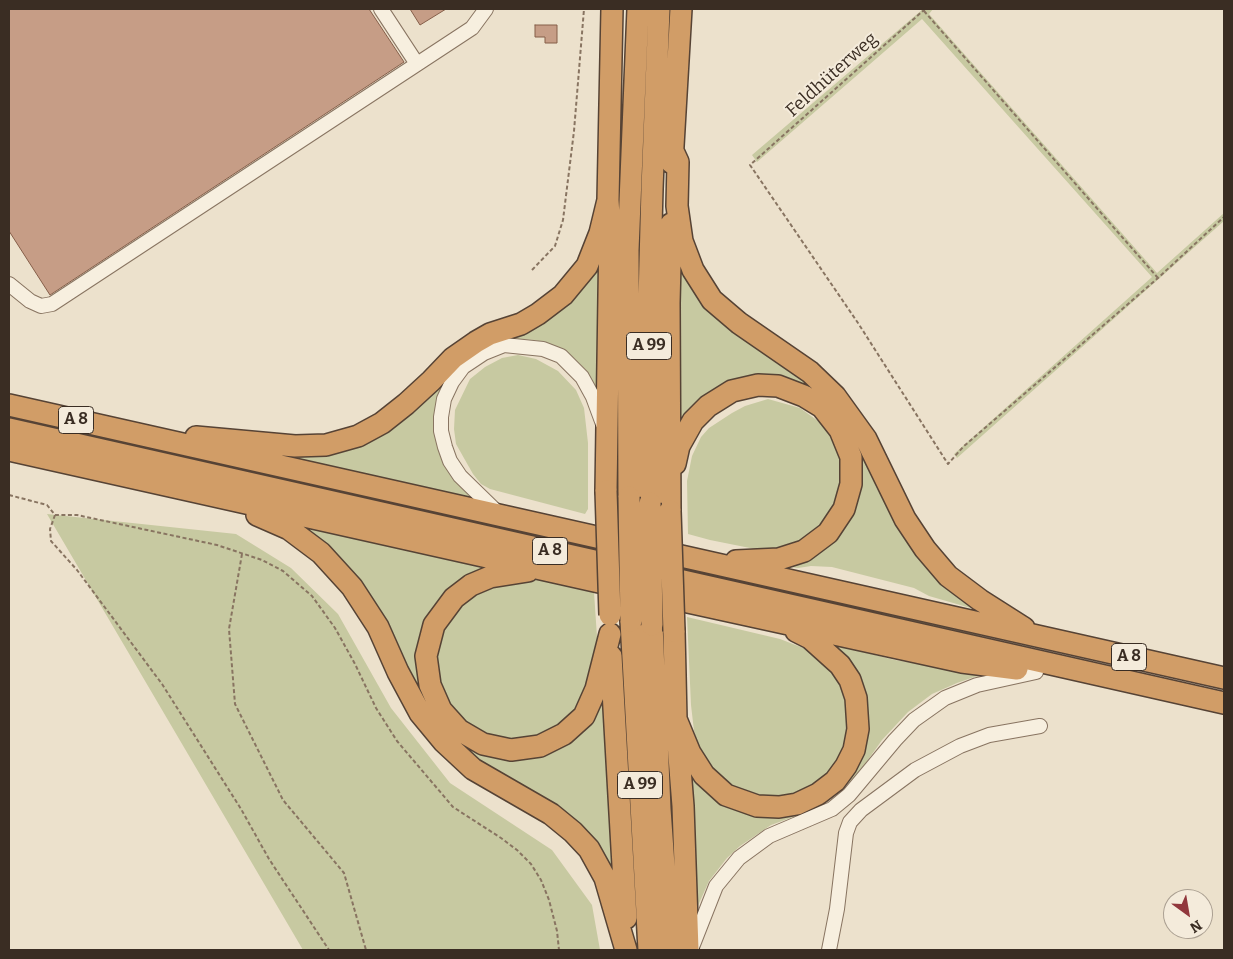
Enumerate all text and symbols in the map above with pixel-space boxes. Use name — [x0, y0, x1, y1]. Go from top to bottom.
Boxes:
street label: Feldhüterweg — [782, 28, 882, 122]
road number: A 99 — [626, 332, 672, 360]
road number: A 8 — [58, 406, 94, 434]
road number: A 8 — [532, 538, 568, 564]
road number: A 8 — [1112, 644, 1146, 670]
road number: A 99 — [618, 772, 662, 798]
north arrow — [1163, 889, 1213, 939]
text: N — [1187, 916, 1205, 936]

